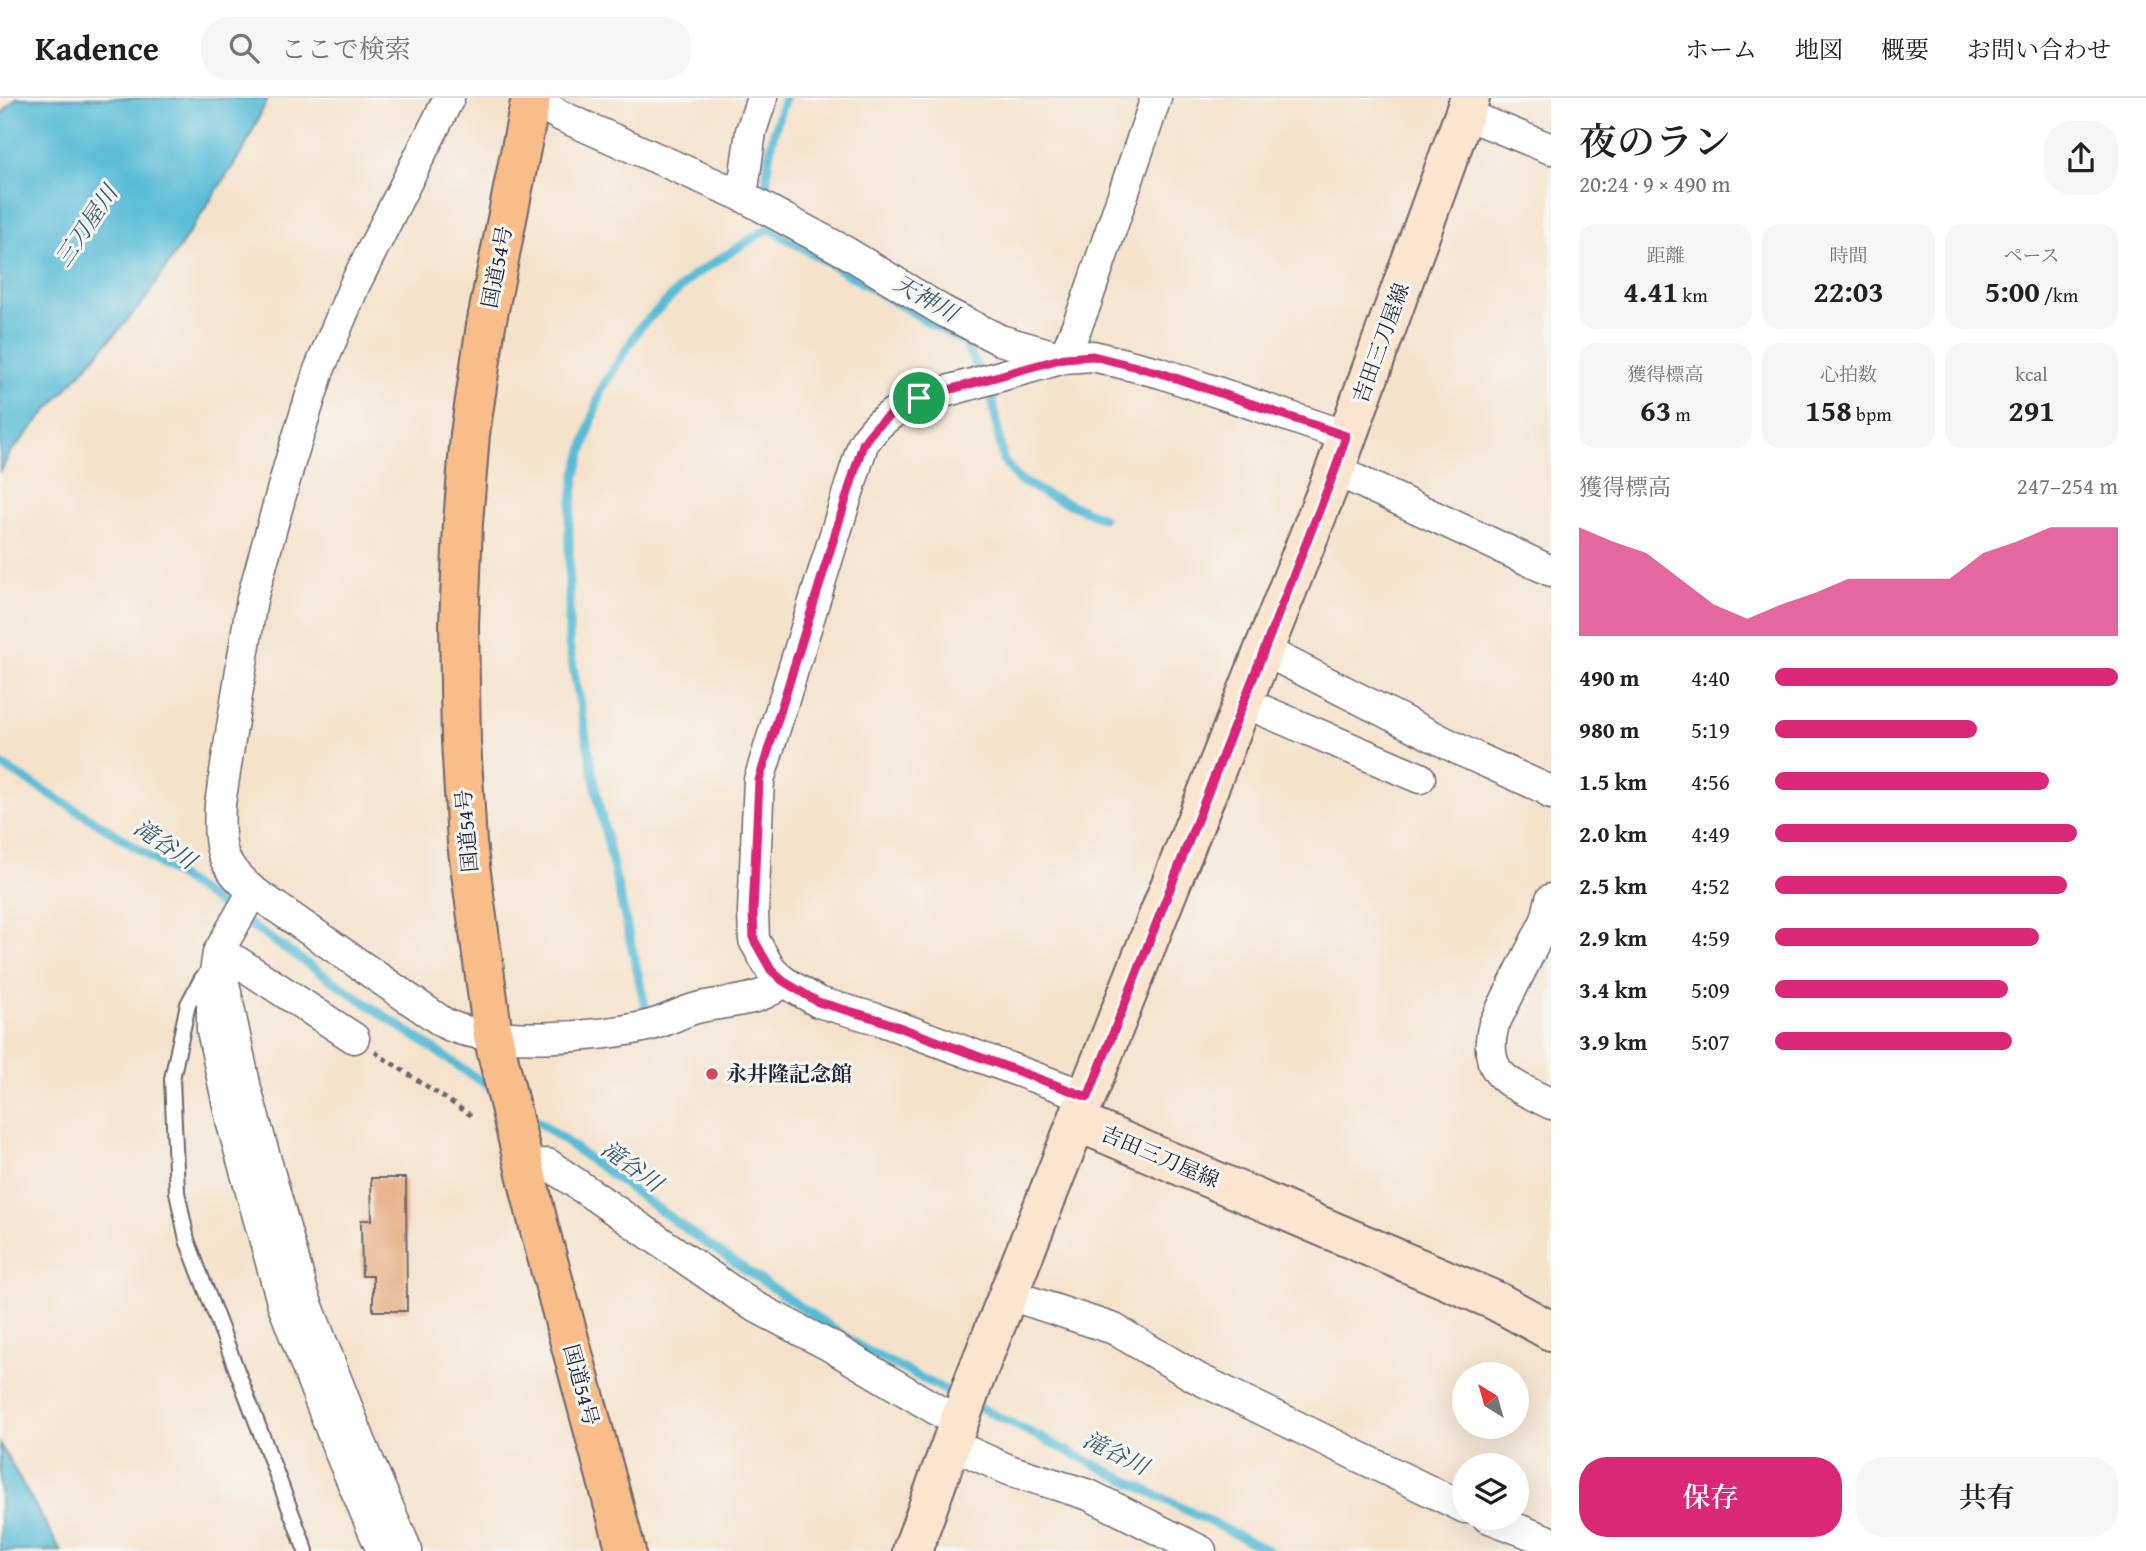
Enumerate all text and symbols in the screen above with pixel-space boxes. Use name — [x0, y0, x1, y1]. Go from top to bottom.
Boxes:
search box — [201, 17, 691, 80]
text: Kadence — [35, 24, 159, 72]
icon: search — [225, 29, 263, 67]
text: ここで検索 — [281, 29, 411, 68]
text: ホーム — [1685, 32, 1757, 67]
text: 地図 — [1795, 32, 1843, 67]
text: 概要 — [1881, 32, 1929, 67]
text: お問い合わせ — [1967, 32, 2111, 67]
text: 夜のラン — [1579, 113, 1731, 169]
button: share — [2044, 121, 2118, 195]
text: 20:24 · 9 × 490 m — [1579, 167, 1731, 200]
water label: 三刀屋川 — [46, 176, 127, 273]
street label: 国道54号 — [473, 223, 520, 311]
text: 距離 — [1646, 241, 1685, 269]
text: 時間 — [1829, 241, 1868, 269]
text: ペース — [2003, 241, 2060, 269]
water label: 天神川 — [888, 266, 967, 331]
text: 4.41 — [1623, 269, 1678, 313]
text: 22:03 — [1813, 269, 1884, 313]
text: 5:00 — [1985, 269, 2040, 313]
street label: 吉田三刀屋線 — [1344, 278, 1417, 407]
text: km — [1678, 281, 1708, 309]
text: /km — [2040, 281, 2078, 309]
text: 獲得標高 — [1627, 360, 1704, 388]
text: 心拍数 — [1820, 360, 1877, 388]
text: kcal — [2015, 360, 2048, 388]
pin — [889, 368, 949, 428]
icon: arrive — [900, 379, 938, 417]
text: 63 — [1640, 388, 1671, 432]
text: 158 — [1805, 388, 1852, 432]
text: 291 — [2008, 388, 2055, 432]
text: m — [1671, 400, 1691, 428]
text: bpm — [1852, 400, 1892, 428]
text: 247–254 m — [2017, 469, 2118, 502]
text: 獲得標高 — [1579, 470, 1671, 503]
text: 490 m — [1579, 661, 1640, 694]
text: 4:40 — [1691, 661, 1730, 694]
text: 980 m — [1579, 713, 1640, 746]
text: 5:19 — [1691, 713, 1730, 746]
text: 1.5 km — [1579, 765, 1647, 798]
text: 4:56 — [1691, 765, 1730, 798]
street label: 国道54号 — [447, 788, 486, 874]
water label: 滝谷川 — [127, 811, 206, 878]
text: 2.0 km — [1579, 817, 1647, 850]
text: 4:49 — [1691, 817, 1730, 850]
text: 2.5 km — [1579, 869, 1647, 902]
text: 4:52 — [1691, 869, 1730, 902]
text: 2.9 km — [1579, 921, 1647, 954]
text: 4:59 — [1691, 921, 1730, 954]
text: 3.4 km — [1579, 973, 1647, 1006]
text: 5:09 — [1691, 973, 1730, 1006]
text: 3.9 km — [1579, 1025, 1647, 1058]
text: 5:07 — [1691, 1025, 1730, 1058]
place label: 永井隆記念館 — [726, 1058, 852, 1089]
marker: 永井隆記念館 — [704, 1066, 720, 1082]
street label: 吉田三刀屋線 — [1096, 1118, 1224, 1195]
water label: 滝谷川 — [595, 1132, 672, 1201]
street label: 国道54号 — [556, 1341, 607, 1429]
north arrow — [1452, 1362, 1530, 1438]
map controls — [1452, 1362, 1529, 1530]
water label: 滝谷川 — [1078, 1423, 1157, 1484]
button: layers — [1452, 1453, 1529, 1530]
button: 保存 — [1579, 1457, 1842, 1537]
button: 共有 — [1856, 1457, 2118, 1537]

